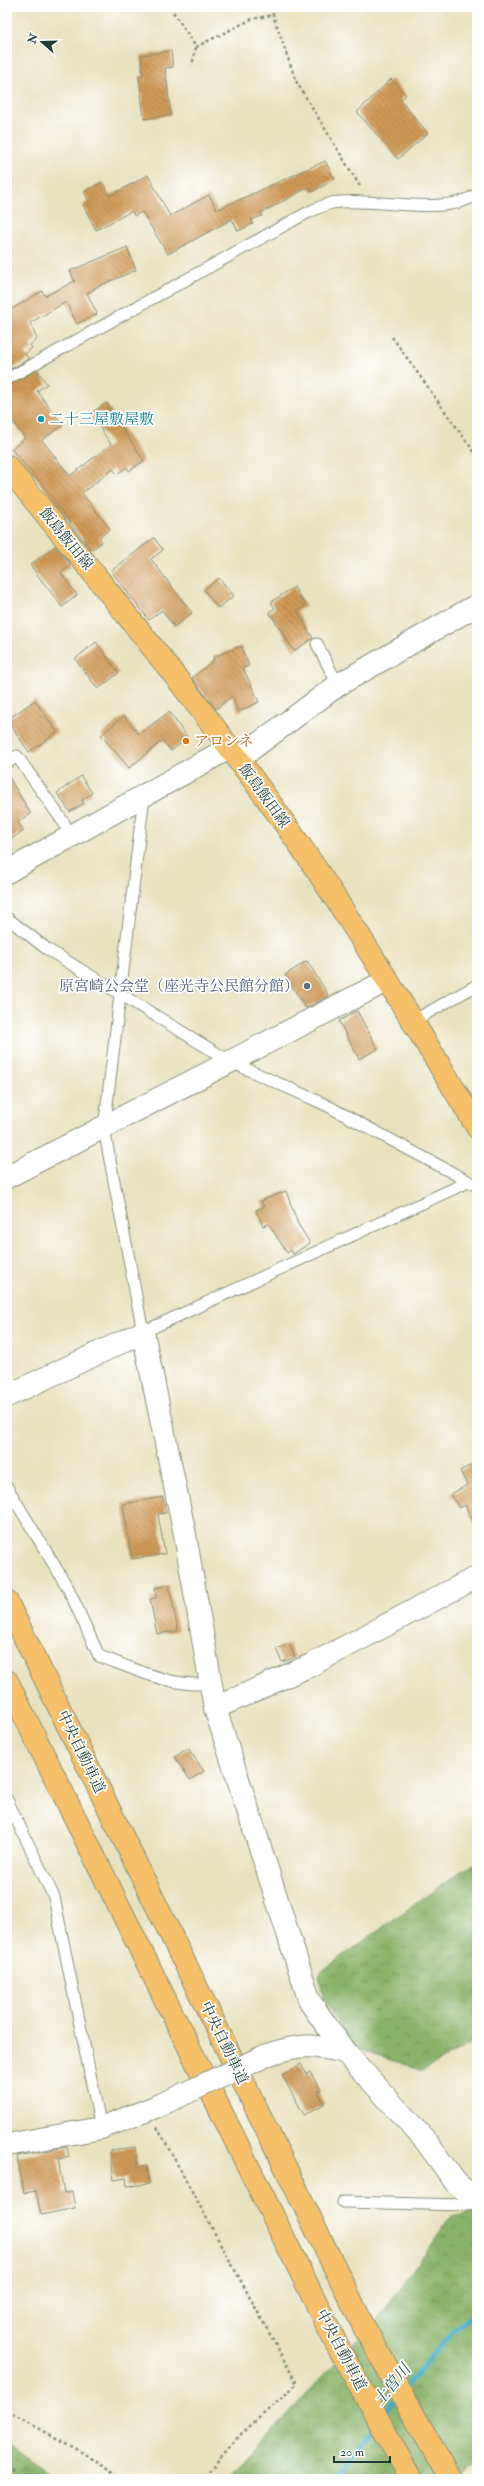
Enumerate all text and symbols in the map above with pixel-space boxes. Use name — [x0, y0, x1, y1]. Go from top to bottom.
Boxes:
north arrow — [22, 22, 62, 62]
text: N — [25, 31, 41, 47]
place label: 二十三屋敷屋敷 — [49, 410, 154, 429]
marker: 二十三屋敷屋敷 — [36, 414, 46, 424]
street label: 飯島飯田線 — [35, 504, 97, 574]
place label: アロンネ — [194, 732, 254, 751]
marker: アロンネ — [181, 736, 191, 746]
street label: 飯島飯田線 — [234, 760, 294, 832]
place label: 原宮崎公会堂（座光寺公民館分館） — [59, 977, 299, 996]
marker: 原宮崎公会堂（座光寺公民館分館） — [302, 981, 312, 991]
street label: 中央自動車道 — [53, 1707, 109, 1797]
street label: 中央自動車道 — [196, 1998, 252, 2088]
street label: 中央自動車道 — [311, 2306, 371, 2394]
water label: 土曽川 — [369, 2359, 416, 2410]
scale bar — [334, 2438, 390, 2464]
text: 20 m — [340, 2445, 365, 2460]

